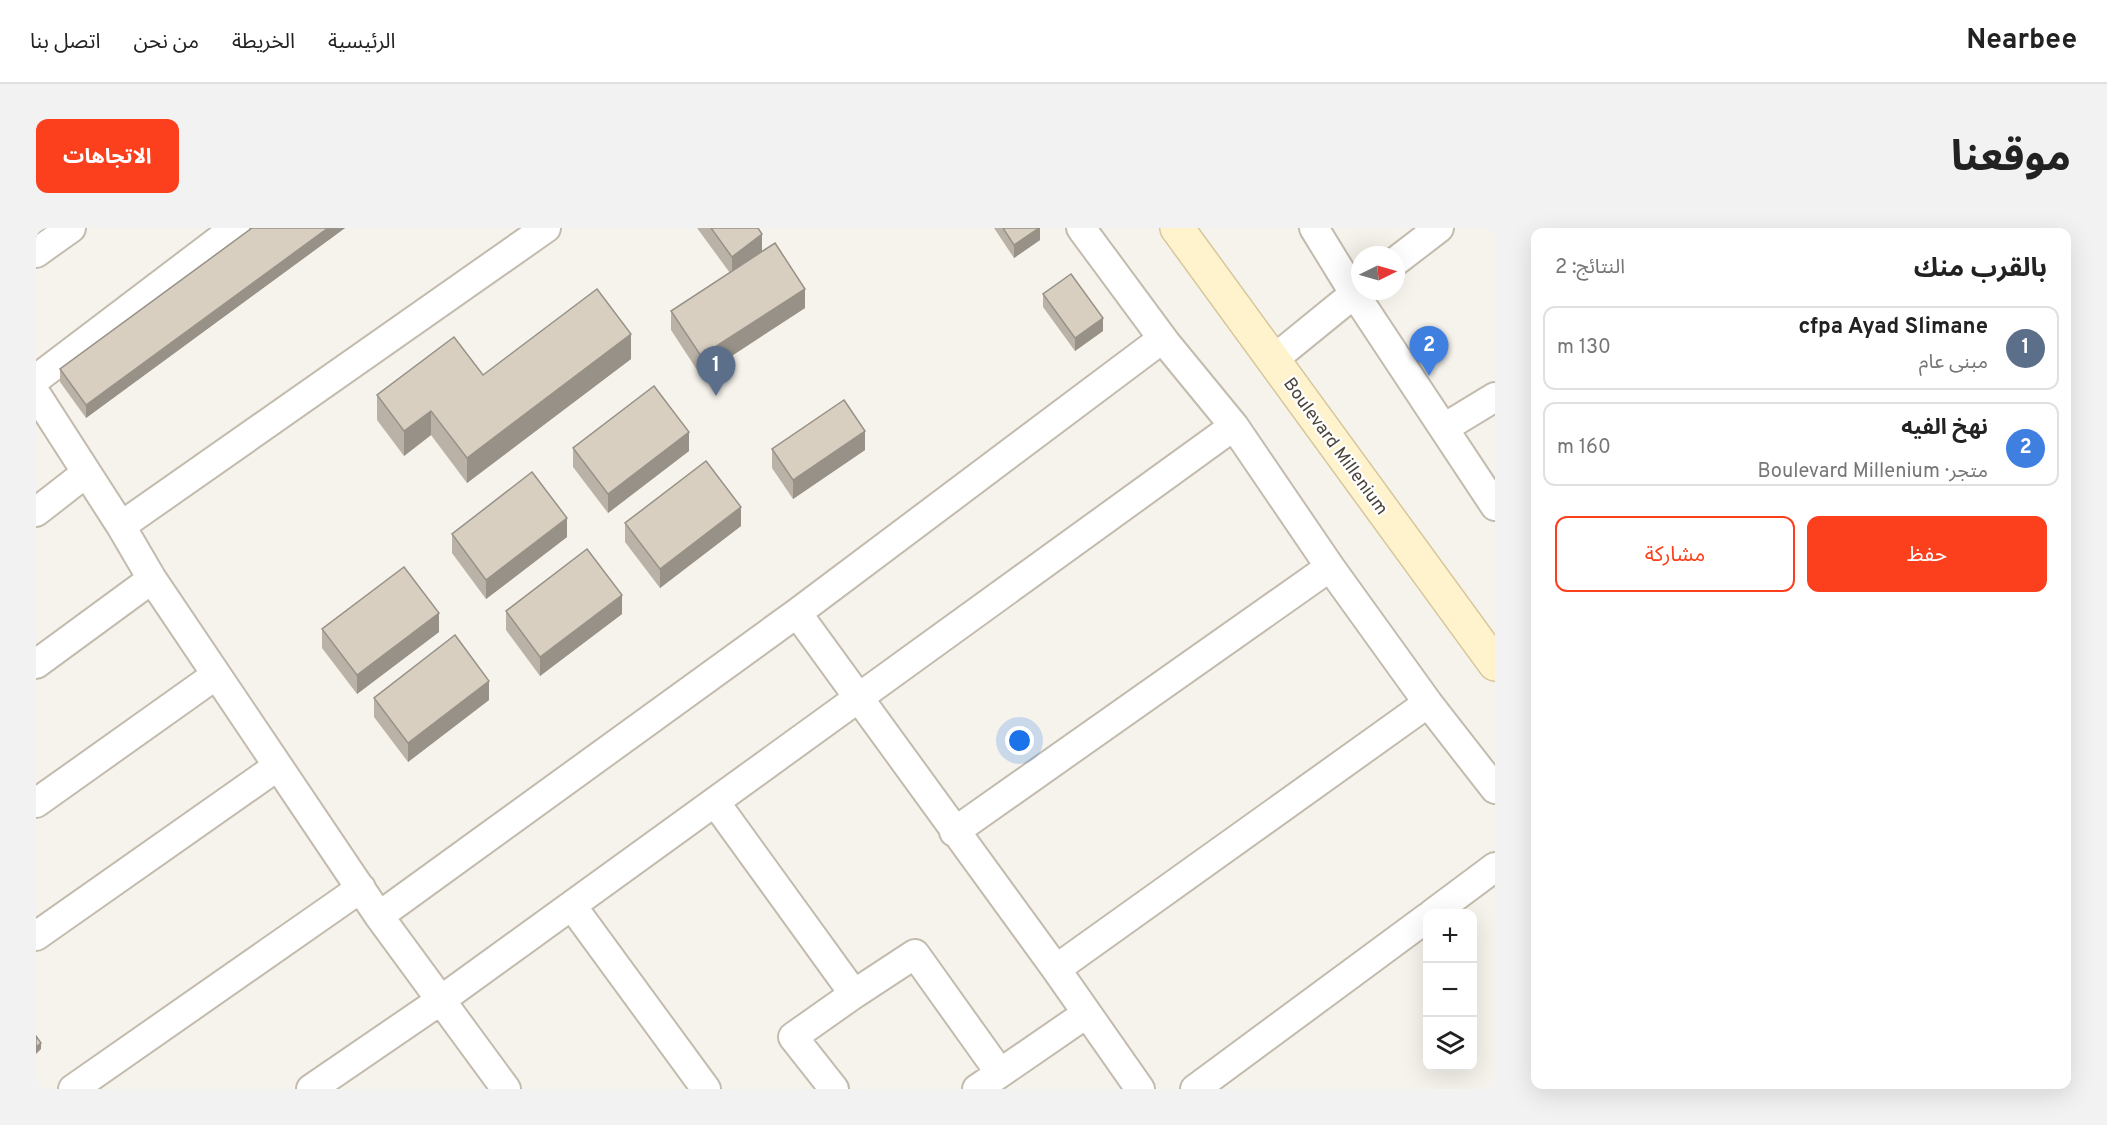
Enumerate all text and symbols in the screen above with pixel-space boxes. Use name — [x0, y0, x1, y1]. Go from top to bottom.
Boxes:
text: Nearbee — [1966, 23, 2077, 59]
text: اتصل بنا — [30, 29, 100, 56]
text: من نحن — [133, 29, 199, 56]
text: الخريطة — [232, 29, 295, 56]
text: الرئيسية — [328, 29, 396, 56]
button: الاتجاهات — [36, 119, 179, 193]
text: موقعنا — [1951, 133, 2071, 186]
north arrow — [1351, 246, 1405, 300]
text: بالقرب منك — [1914, 253, 2047, 286]
text: النتائج: 2 — [1555, 255, 1625, 281]
text: cfpa Ayad Slimane — [1799, 314, 1988, 341]
pin: 2 — [1410, 326, 1448, 376]
text: 130 m — [1557, 335, 1611, 361]
text: 1 — [2022, 335, 2030, 361]
pin: 1 — [696, 346, 736, 396]
text: مبنى عام — [1919, 350, 1988, 376]
street label: Boulevard Millenium — [1277, 374, 1392, 520]
text: نهخ الفيه — [1901, 415, 1988, 442]
text: 160 m — [1557, 435, 1611, 461]
text: 2 — [2019, 435, 2032, 461]
text: متجر · Boulevard Millenium — [1758, 459, 1988, 485]
button: مشاركة — [1555, 516, 1795, 592]
button: حفظ — [1807, 516, 2047, 592]
your location — [1005, 726, 1034, 755]
map controls — [1423, 909, 1477, 1071]
button: + — [1423, 909, 1477, 963]
button: − — [1423, 963, 1477, 1017]
button: layers — [1423, 1017, 1477, 1071]

